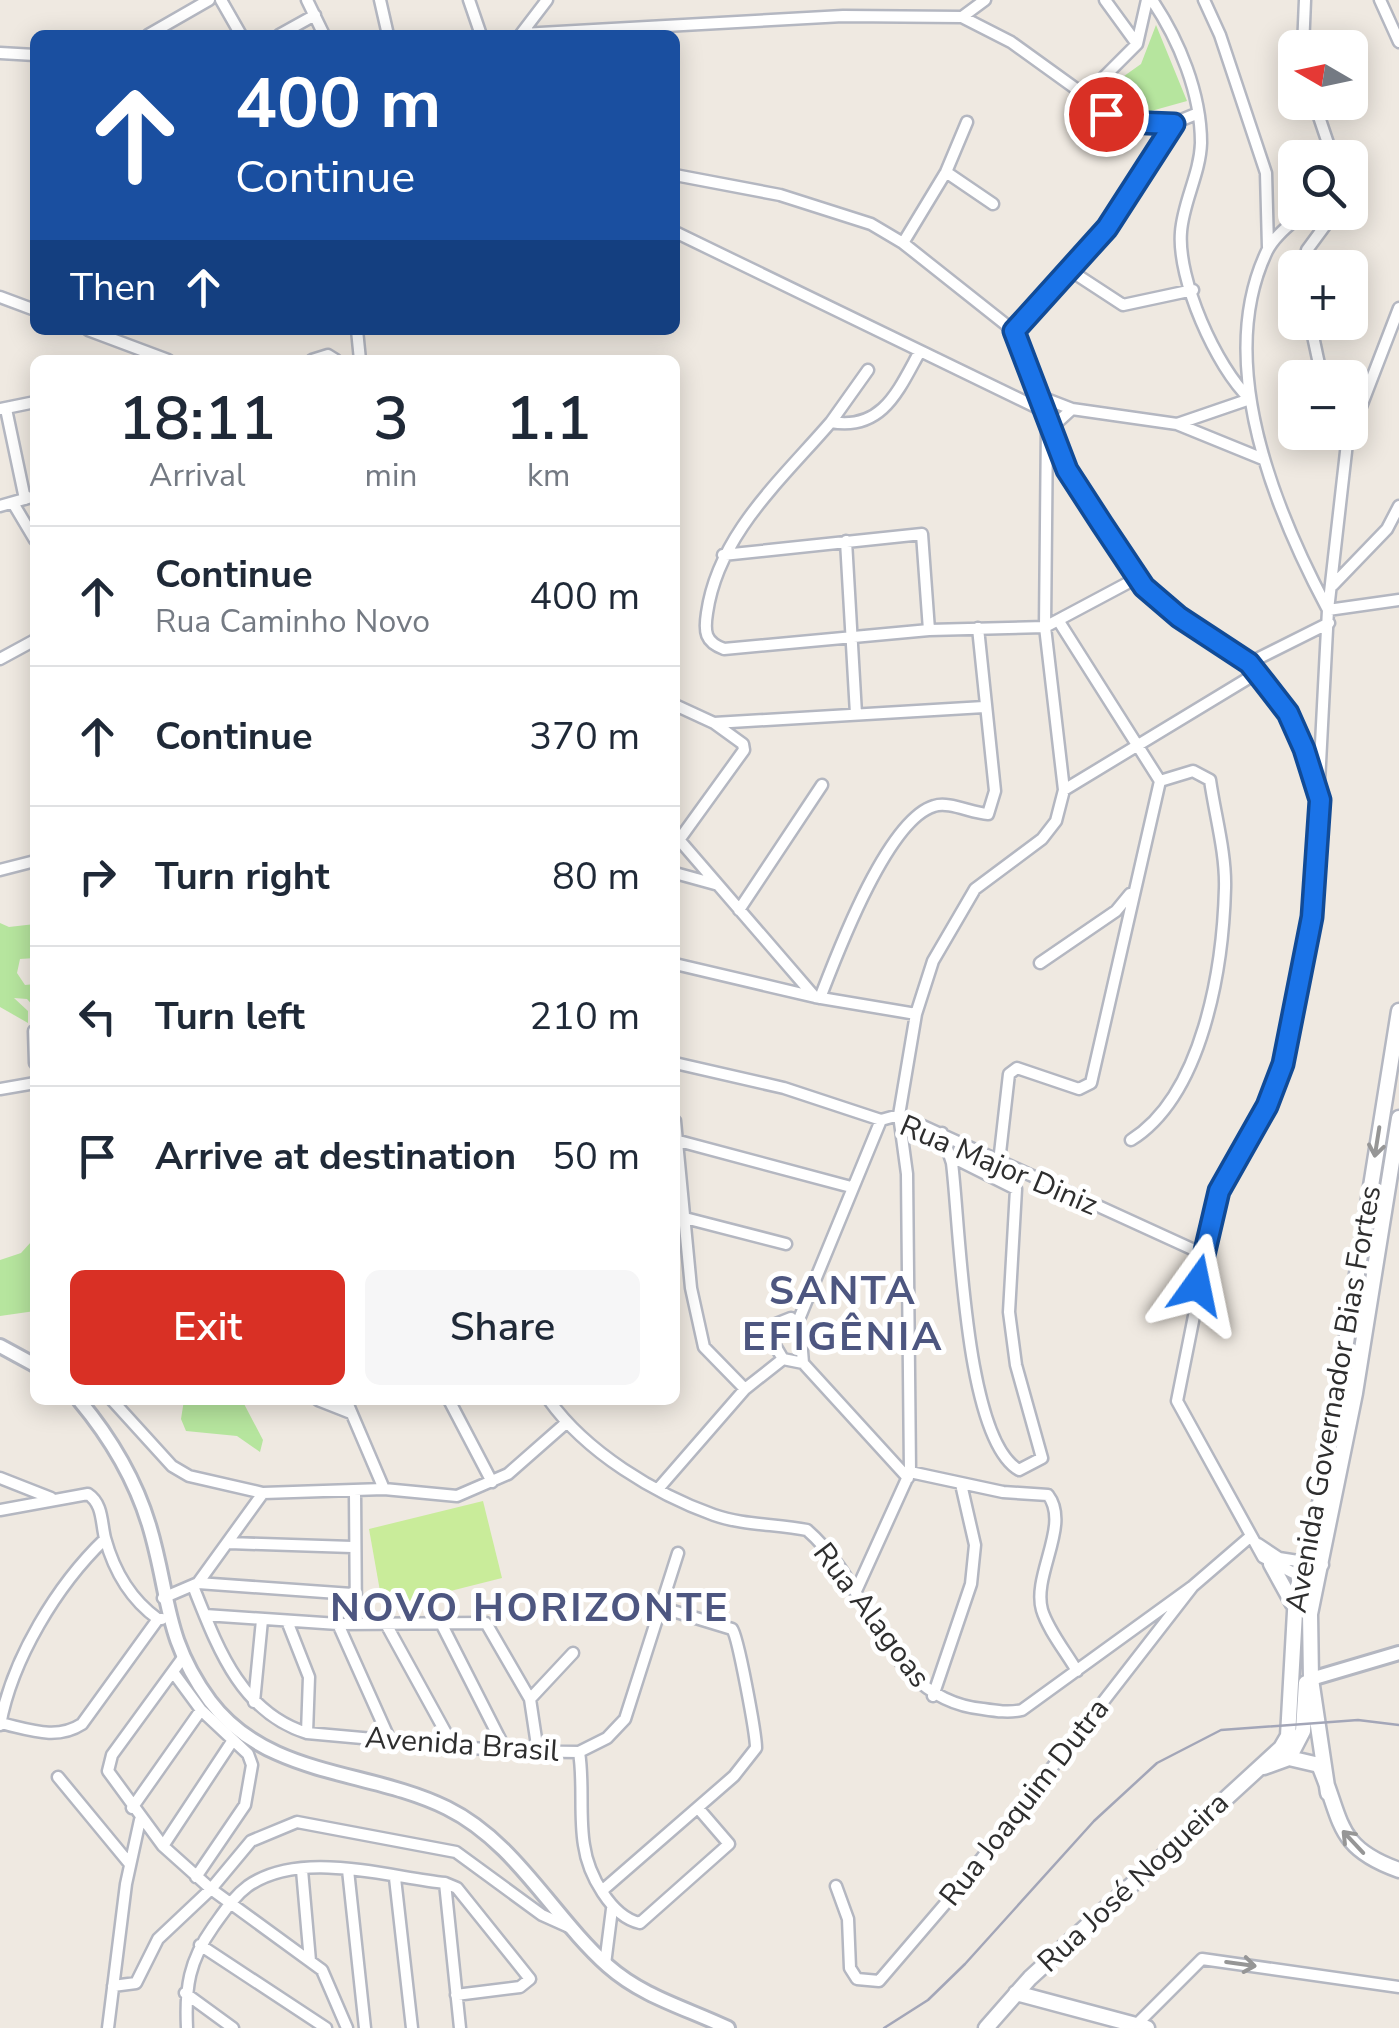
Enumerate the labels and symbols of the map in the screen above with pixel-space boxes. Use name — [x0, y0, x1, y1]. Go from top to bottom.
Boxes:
north arrow — [1278, 30, 1368, 120]
pin — [1064, 72, 1149, 157]
street label: Rua Major Diniz — [894, 1105, 1104, 1226]
one-way arrow — [1367, 1125, 1386, 1158]
street label: Avenida Governador Bias Fortes — [1276, 1182, 1391, 1616]
position arrow — [1145, 1233, 1249, 1337]
district label: SANTA EFIGÊNIA — [742, 1264, 944, 1364]
street label: Rua Alagoas — [804, 1534, 940, 1696]
district label: NOVO HORIZONTE — [330, 1581, 730, 1635]
street label: Rua Joaquim Dutra — [930, 1690, 1119, 1915]
street label: Avenida Brasil — [364, 1717, 560, 1772]
street label: Rua José Nogueira — [1029, 1783, 1238, 1982]
one-way arrow — [1341, 1829, 1365, 1855]
one-way arrow — [1224, 1956, 1256, 1974]

